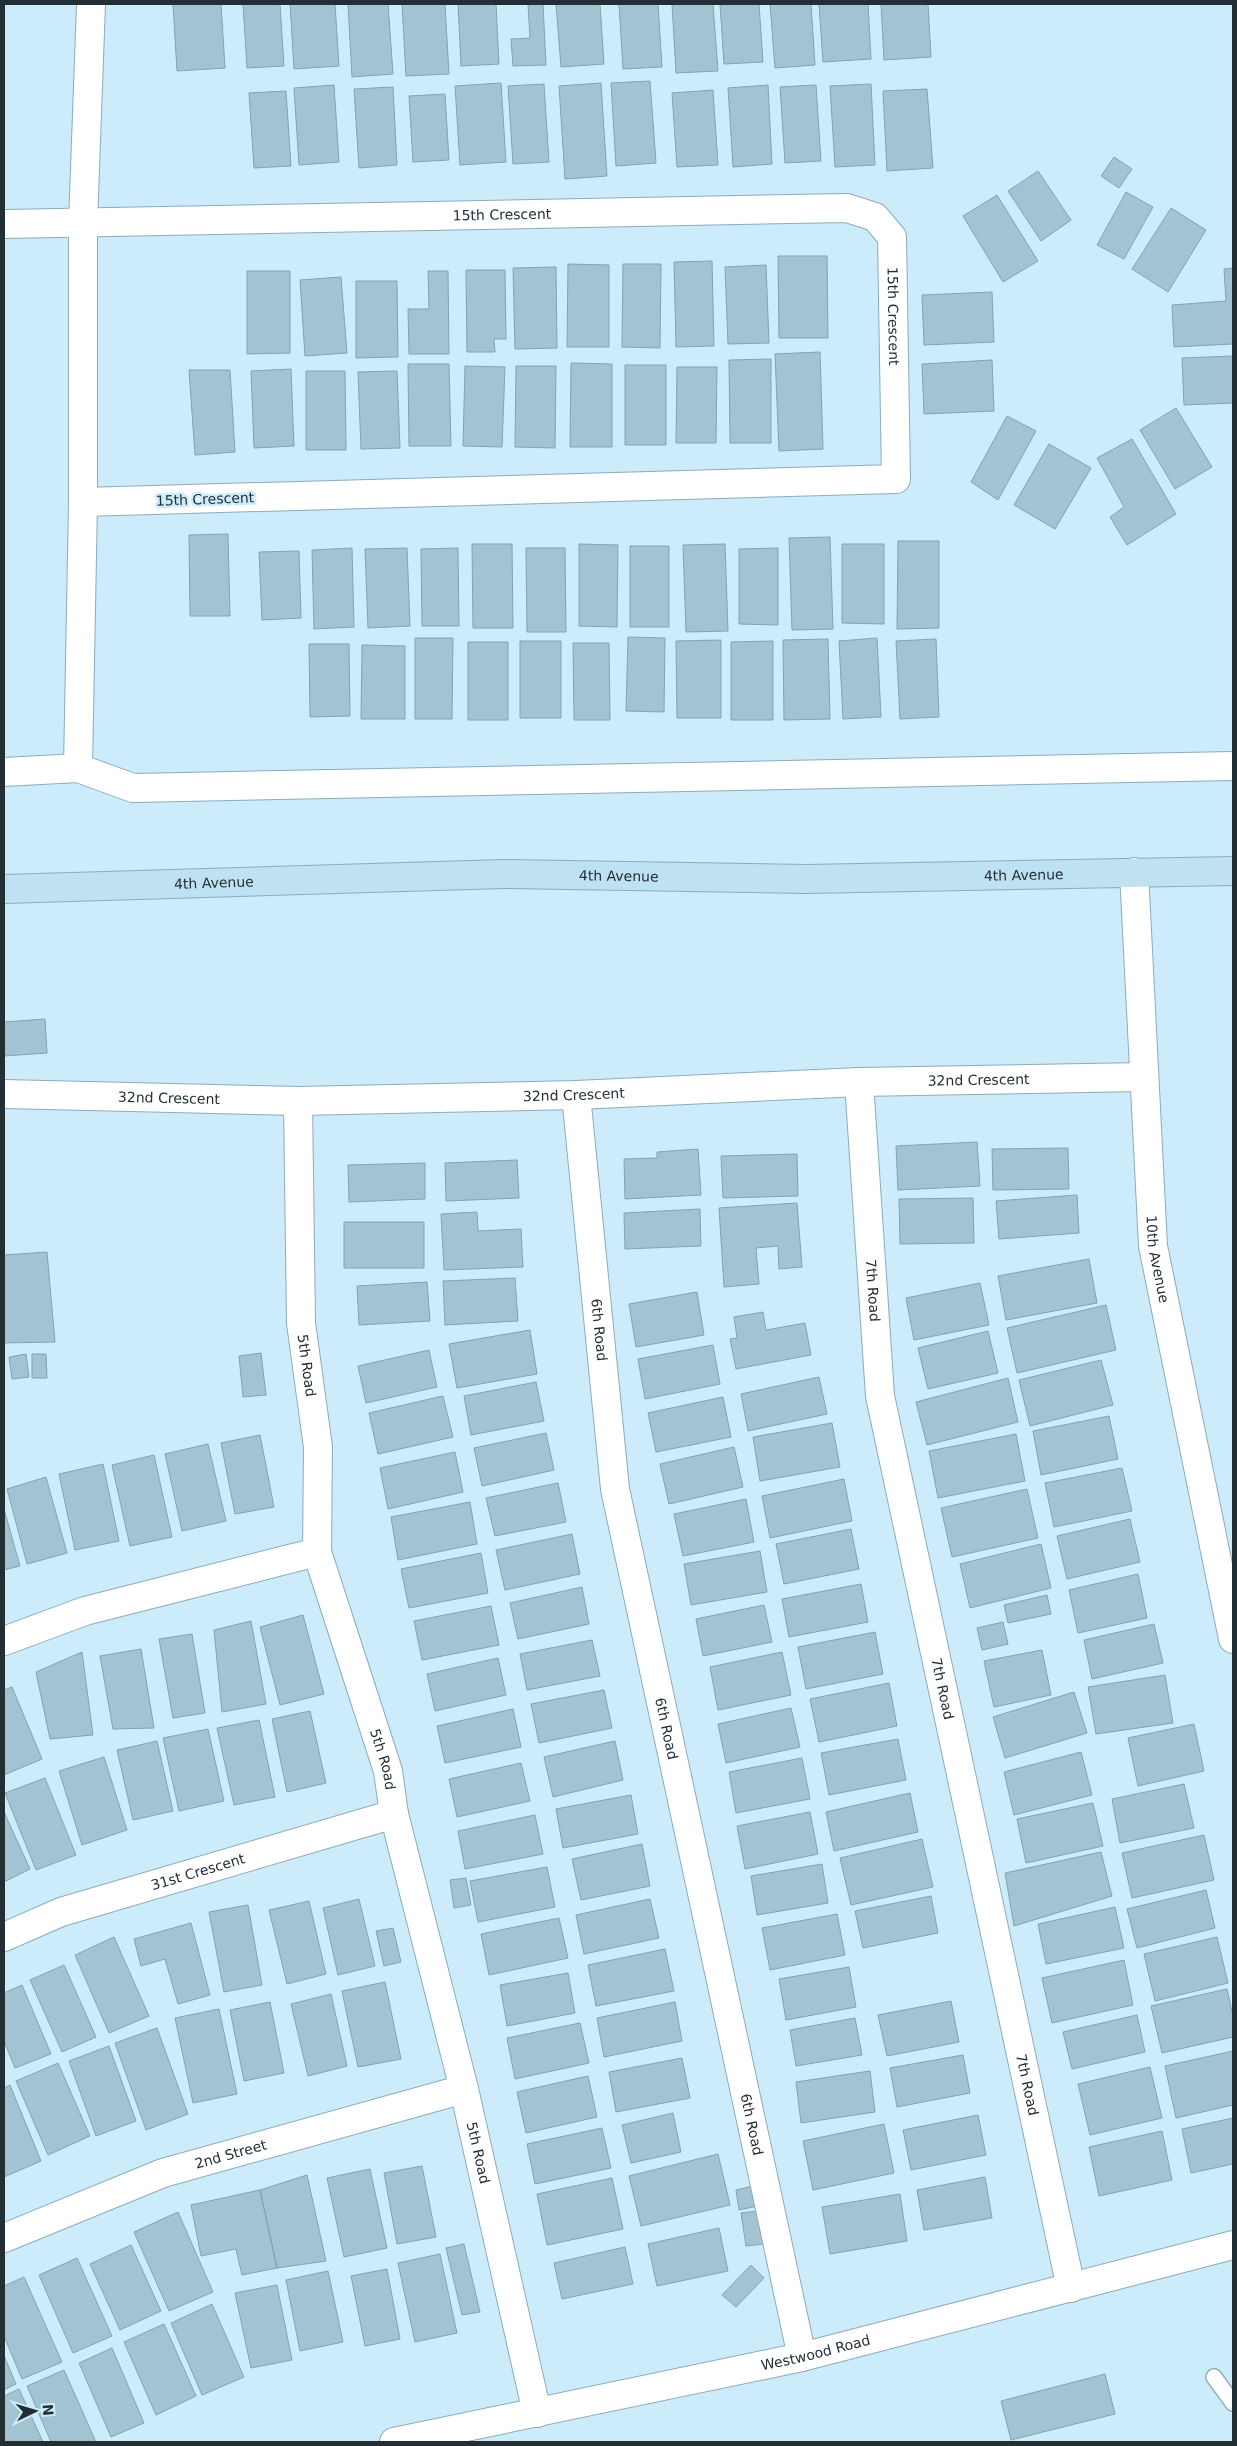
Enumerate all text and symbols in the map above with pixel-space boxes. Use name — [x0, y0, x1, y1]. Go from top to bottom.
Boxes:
street label: 15th Crescent — [453, 206, 552, 223]
street label: 15th Crescent — [884, 267, 902, 366]
street label: 15th Crescent — [156, 489, 255, 509]
street label: 4th Avenue — [984, 866, 1064, 884]
street label: 4th Avenue — [579, 867, 659, 885]
street label: 4th Avenue — [174, 874, 254, 892]
street label: 32nd Crescent — [927, 1071, 1030, 1089]
street label: 32nd Crescent — [523, 1085, 626, 1104]
street label: 32nd Crescent — [118, 1089, 221, 1107]
street label: 10th Avenue — [1143, 1215, 1172, 1304]
street label: 7th Road — [863, 1259, 883, 1322]
street label: 6th Road — [588, 1298, 610, 1362]
street label: 5th Road — [295, 1333, 319, 1398]
street label: 7th Road — [928, 1656, 957, 1721]
street label: 6th Road — [652, 1696, 681, 1761]
street label: 5th Road — [367, 1727, 399, 1791]
street label: 31st Crescent — [149, 1850, 247, 1893]
street label: 7th Road — [1013, 2052, 1042, 2117]
street label: 6th Road — [737, 2092, 766, 2157]
street label: 5th Road — [464, 2120, 493, 2185]
street label: 2nd Street — [193, 2136, 269, 2172]
street label: Westwood Road — [760, 2332, 872, 2373]
north arrow — [10, 2386, 60, 2436]
text: N — [39, 2403, 56, 2416]

